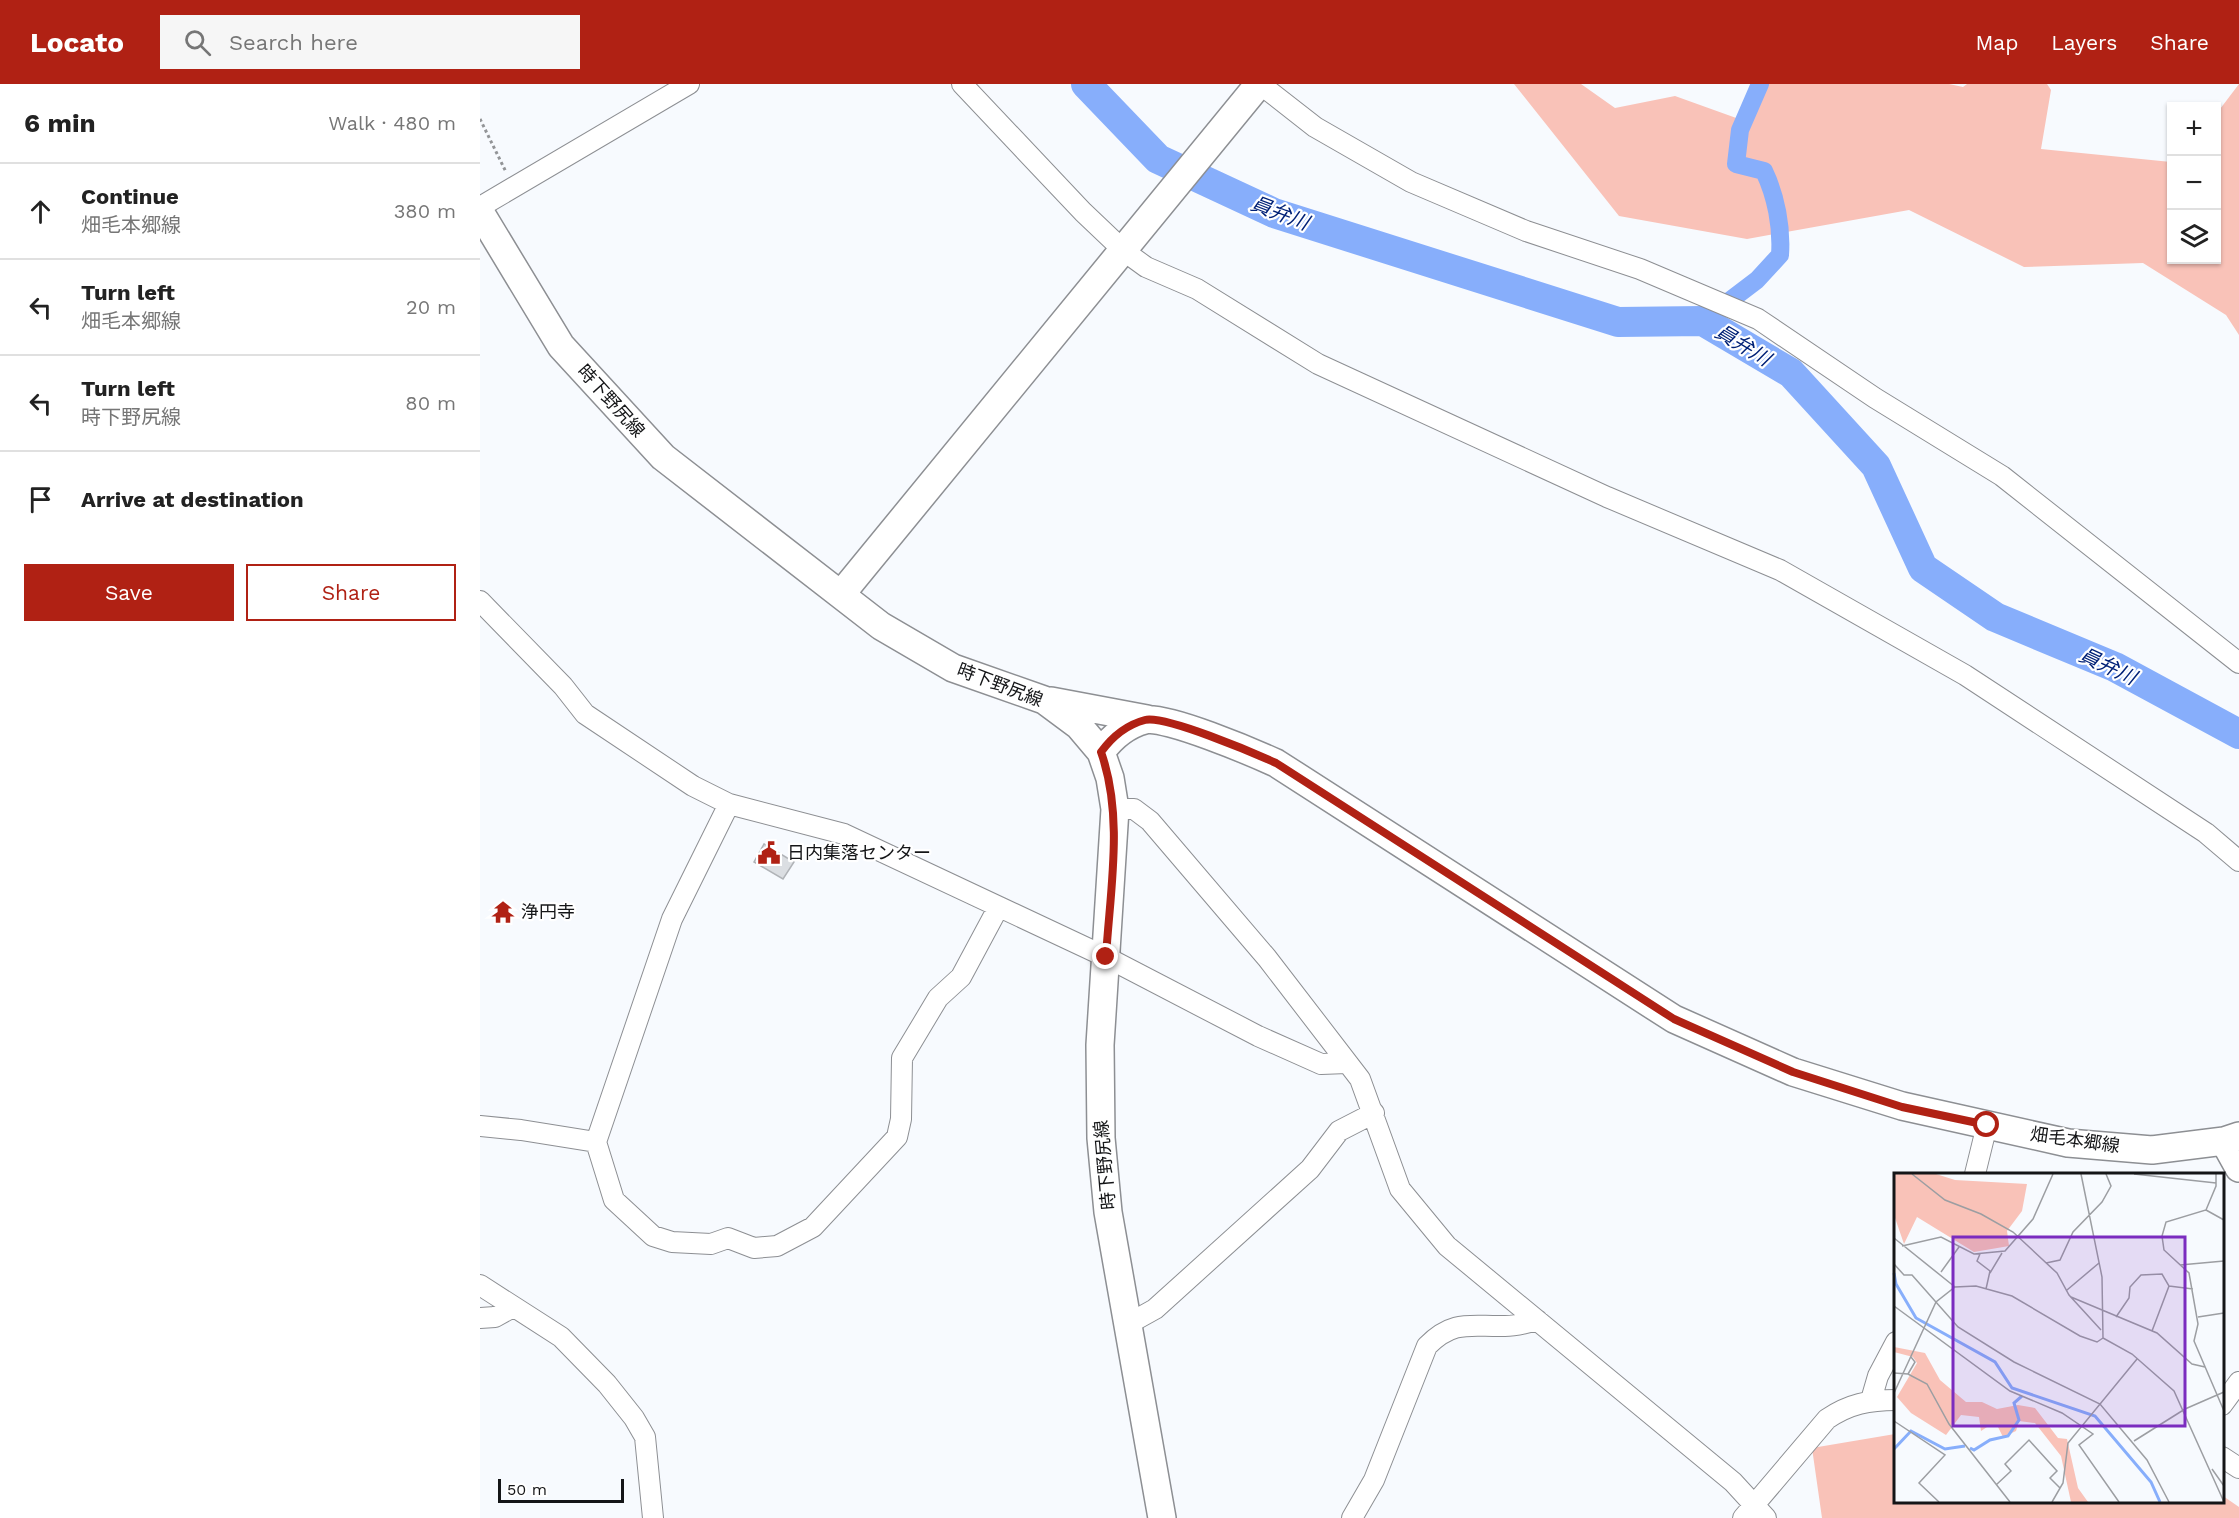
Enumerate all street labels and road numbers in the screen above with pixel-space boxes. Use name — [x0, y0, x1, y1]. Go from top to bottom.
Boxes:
street label: 時下野尻線 — [573, 360, 649, 441]
street label: 時下野尻線 — [954, 659, 1046, 710]
street label: 時下野尻線 — [1090, 1119, 1119, 1211]
street label: 畑毛本郷線 — [2029, 1123, 2121, 1156]

